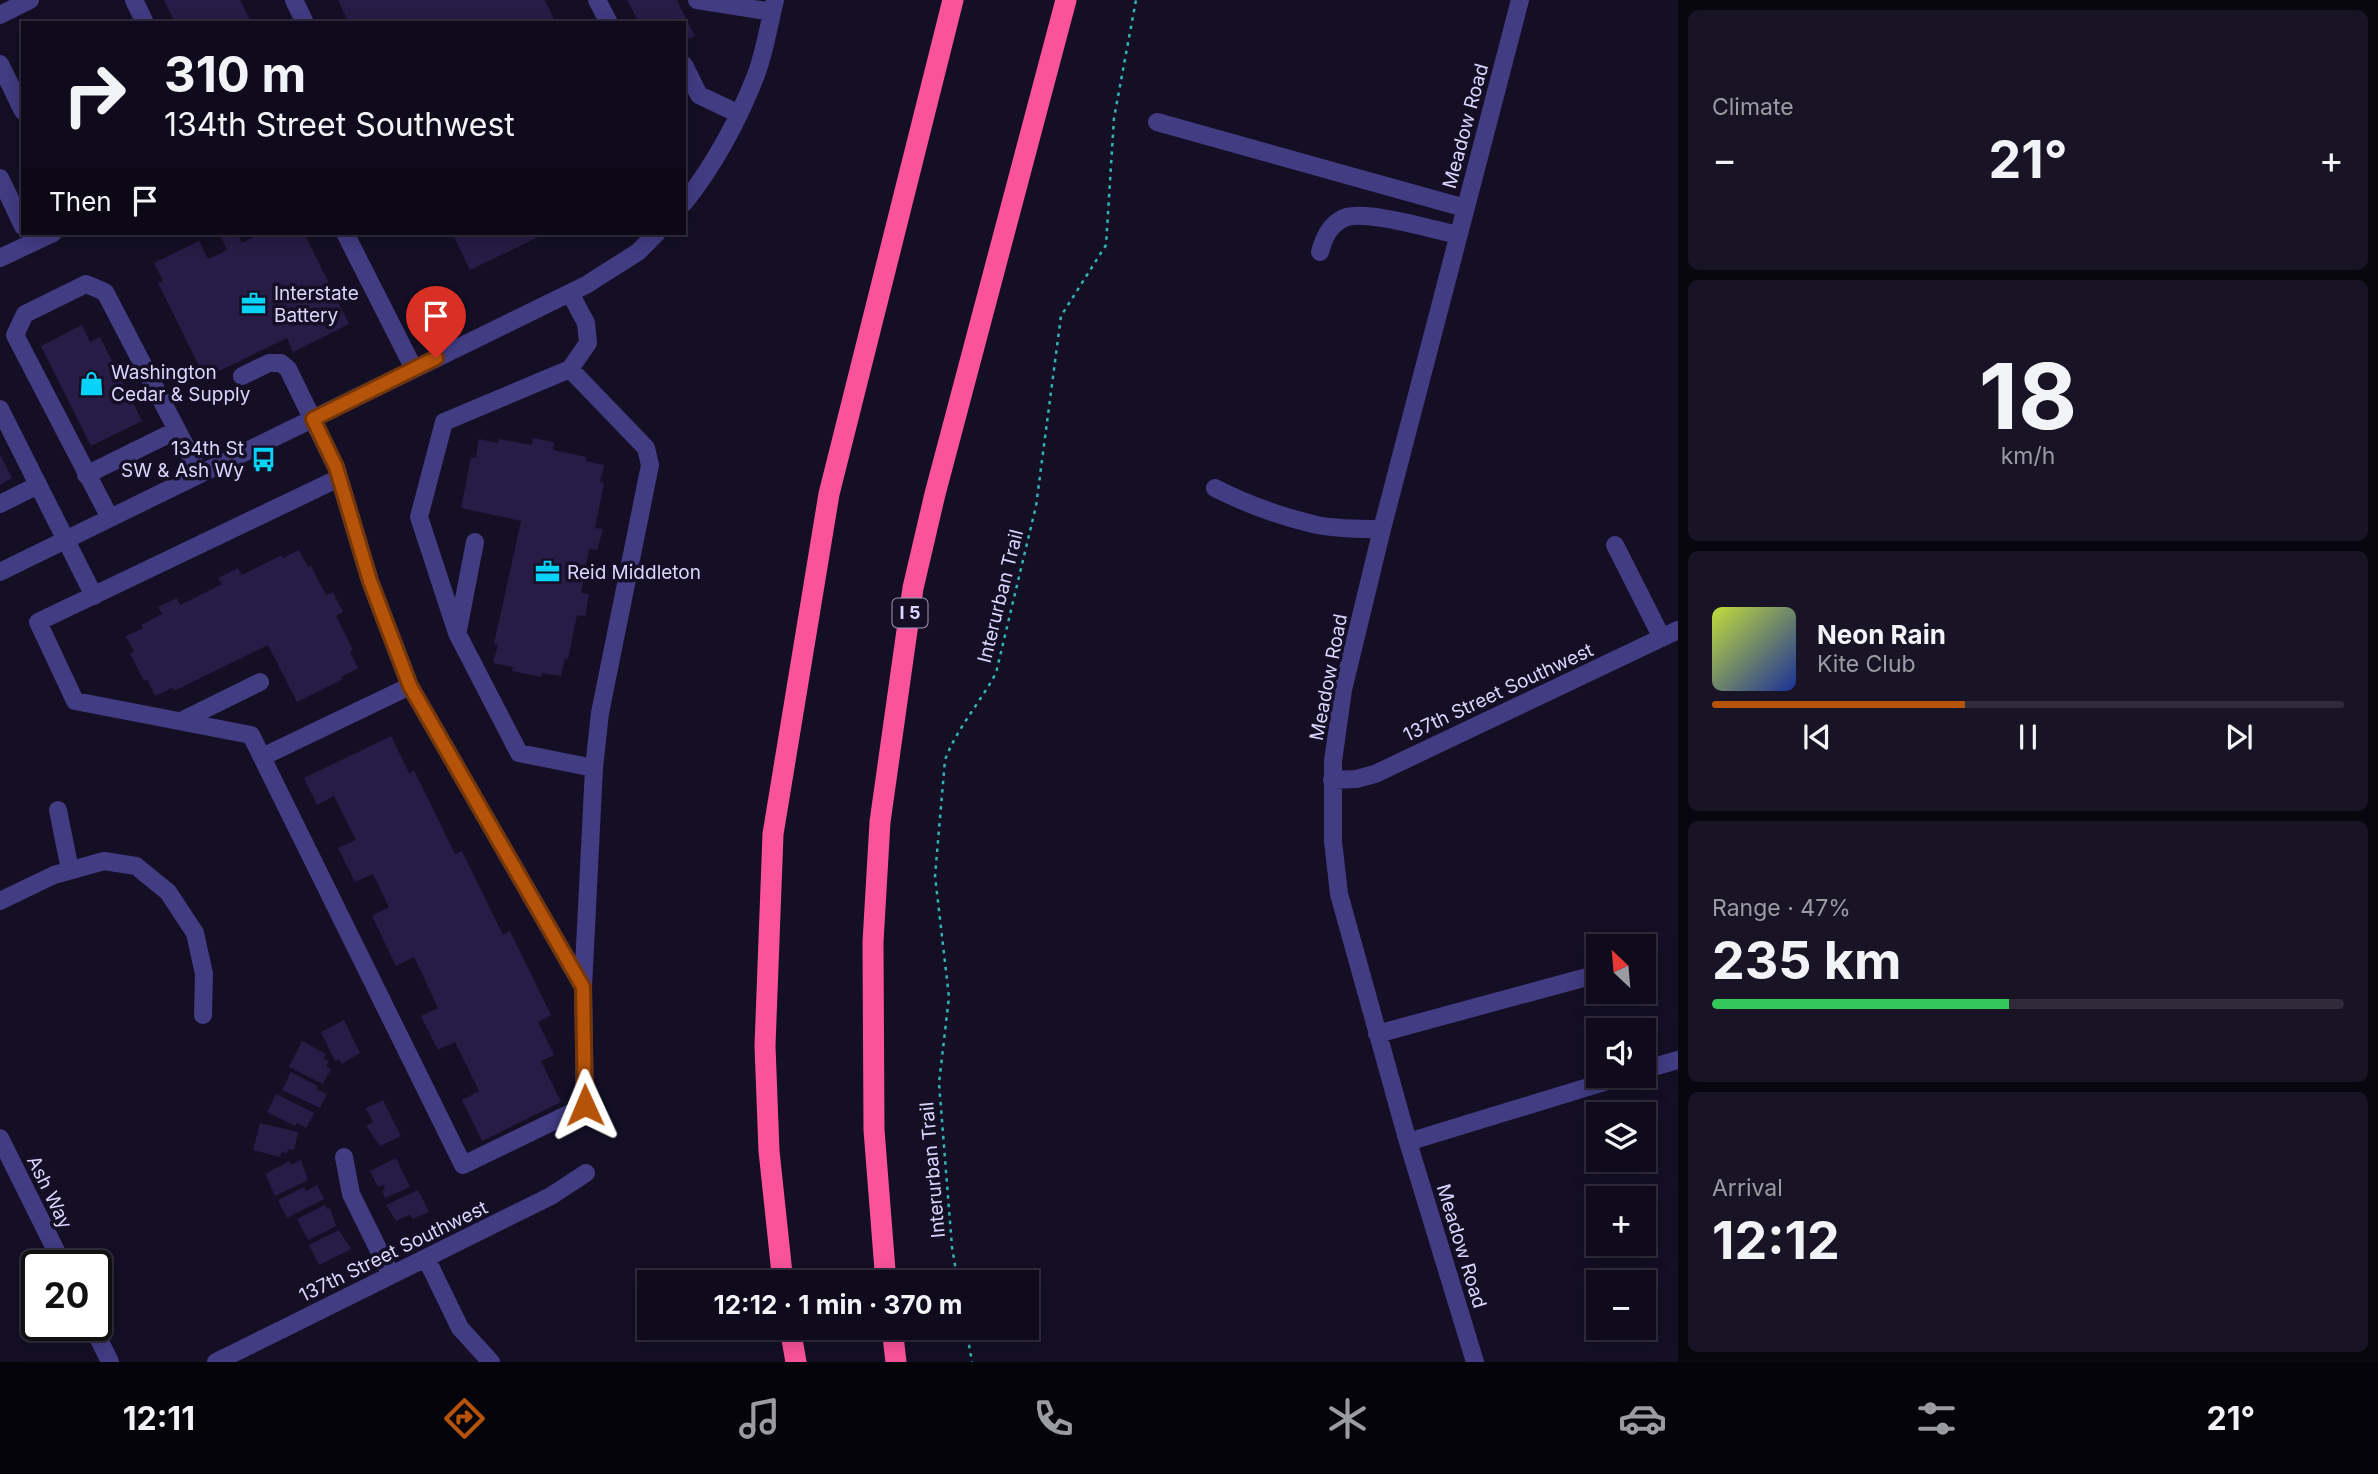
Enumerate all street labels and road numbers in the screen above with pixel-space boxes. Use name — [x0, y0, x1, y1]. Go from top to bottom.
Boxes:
street label: Meadow Road — [1438, 61, 1493, 191]
street label: Interurban Trail — [973, 527, 1028, 665]
road number: I 5 — [892, 598, 928, 628]
street label: Meadow Road — [1305, 612, 1352, 742]
street label: 137th Street Southwest — [1400, 638, 1597, 747]
street label: Interurban Trail — [915, 1101, 950, 1239]
street label: Ash Way — [22, 1152, 77, 1233]
street label: Meadow Road — [1432, 1181, 1491, 1311]
street label: 137th Street Southwest — [295, 1196, 491, 1307]

